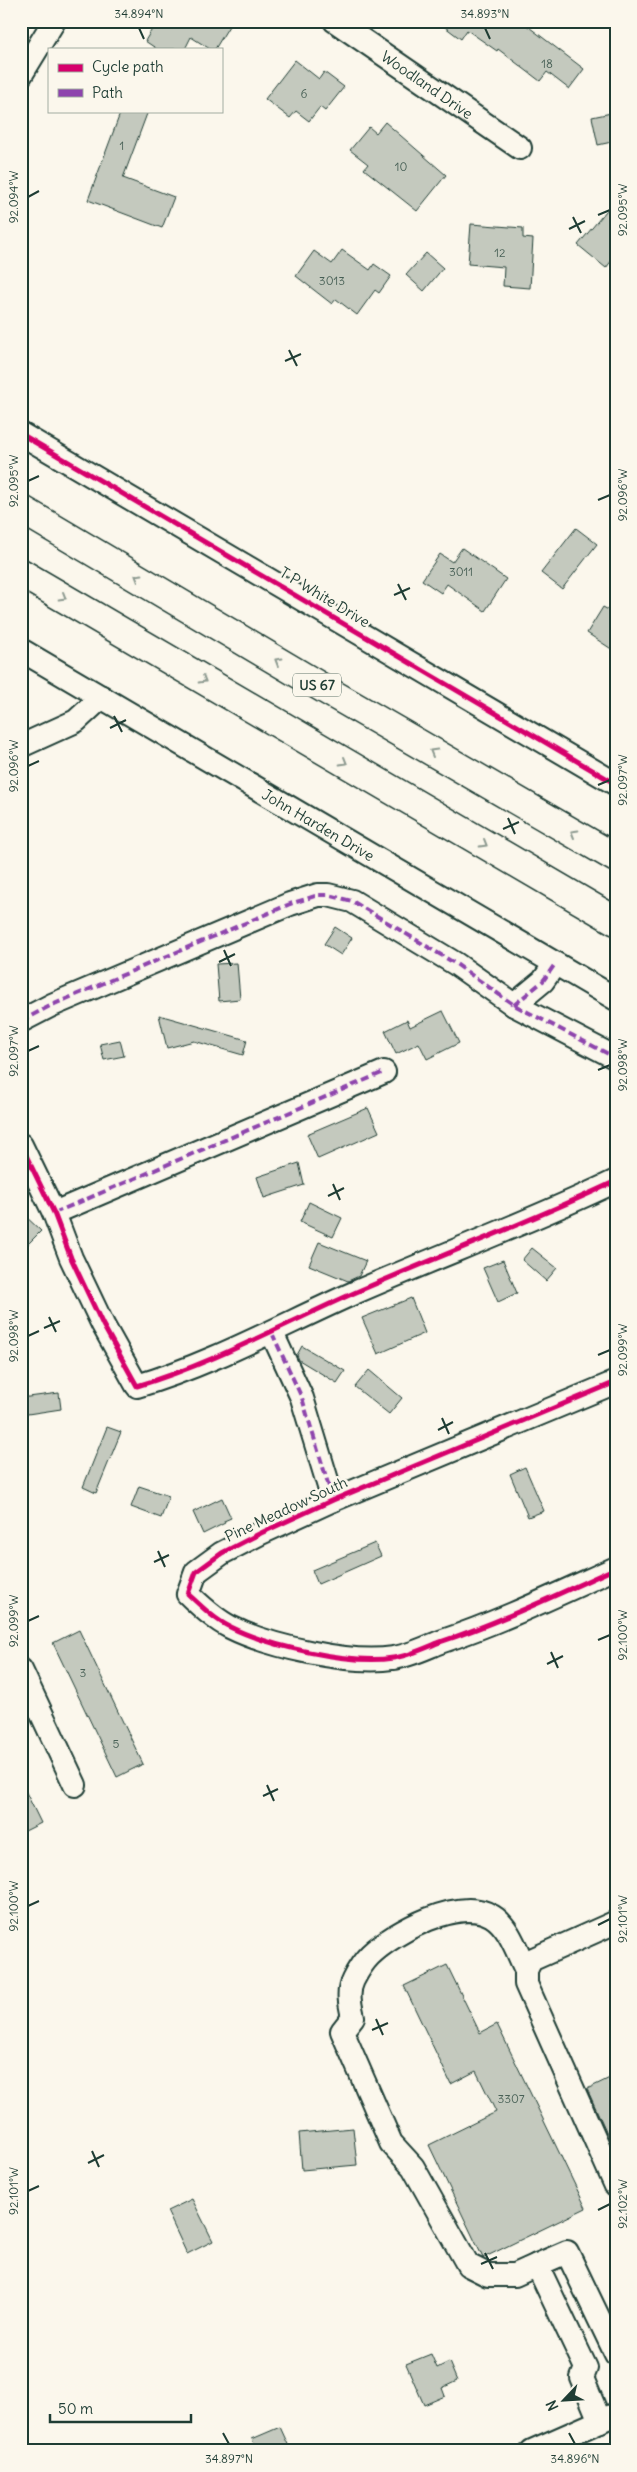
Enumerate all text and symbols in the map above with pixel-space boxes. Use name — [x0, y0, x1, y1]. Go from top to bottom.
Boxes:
text: 34.894°N — [114, 6, 164, 21]
text: 34.893°N — [460, 6, 510, 21]
street label: Woodland Drive — [378, 46, 477, 123]
legend — [48, 48, 222, 112]
house number: 18 — [541, 56, 553, 71]
text: Cycle path — [92, 57, 164, 76]
text: Path — [92, 83, 123, 102]
house number: 6 — [301, 86, 308, 101]
house number: 1 — [120, 138, 124, 153]
house number: 10 — [395, 159, 407, 174]
text: 92.094°W — [6, 171, 21, 223]
text: 92.095°W — [615, 184, 630, 236]
house number: 12 — [494, 245, 506, 260]
house number: 3013 — [319, 273, 345, 288]
text: 92.095°W — [6, 455, 21, 507]
text: 92.096°W — [615, 469, 630, 521]
street label: T P White Drive — [277, 563, 373, 631]
house number: 3011 — [449, 564, 473, 579]
one-way arrow — [135, 574, 144, 584]
one-way arrow — [58, 591, 67, 601]
one-way arrow — [274, 658, 283, 668]
one-way arrow — [198, 673, 207, 683]
road number: US 67 — [293, 674, 341, 696]
text: 92.096°W — [6, 740, 21, 792]
one-way arrow — [429, 748, 438, 758]
text: 92.097°W — [615, 754, 630, 806]
one-way arrow — [338, 755, 347, 765]
street label: John Harden Drive — [259, 784, 378, 865]
one-way arrow — [570, 830, 579, 840]
one-way arrow — [478, 838, 487, 848]
text: 92.097°W — [6, 1025, 21, 1077]
text: 92.098°W — [615, 1039, 630, 1091]
text: 92.098°W — [6, 1310, 21, 1362]
text: 92.099°W — [615, 1324, 630, 1376]
street label: Pine Meadow South — [222, 1472, 351, 1546]
text: 92.099°W — [6, 1595, 21, 1647]
text: 92.100°W — [615, 1609, 630, 1660]
house number: 3 — [80, 1665, 87, 1680]
house number: 5 — [113, 1736, 120, 1751]
text: 92.100°W — [6, 1880, 21, 1931]
text: 92.101°W — [615, 1895, 630, 1943]
house number: 3307 — [497, 2091, 525, 2106]
text: 92.101°W — [6, 2167, 21, 2215]
text: 92.102°W — [615, 2179, 630, 2229]
north arrow — [540, 2374, 590, 2424]
scale bar — [50, 2392, 191, 2424]
text: N — [542, 2397, 562, 2414]
text: 50 m — [58, 2399, 93, 2418]
text: 34.897°N — [205, 2451, 253, 2466]
text: 34.896°N — [550, 2451, 600, 2466]

